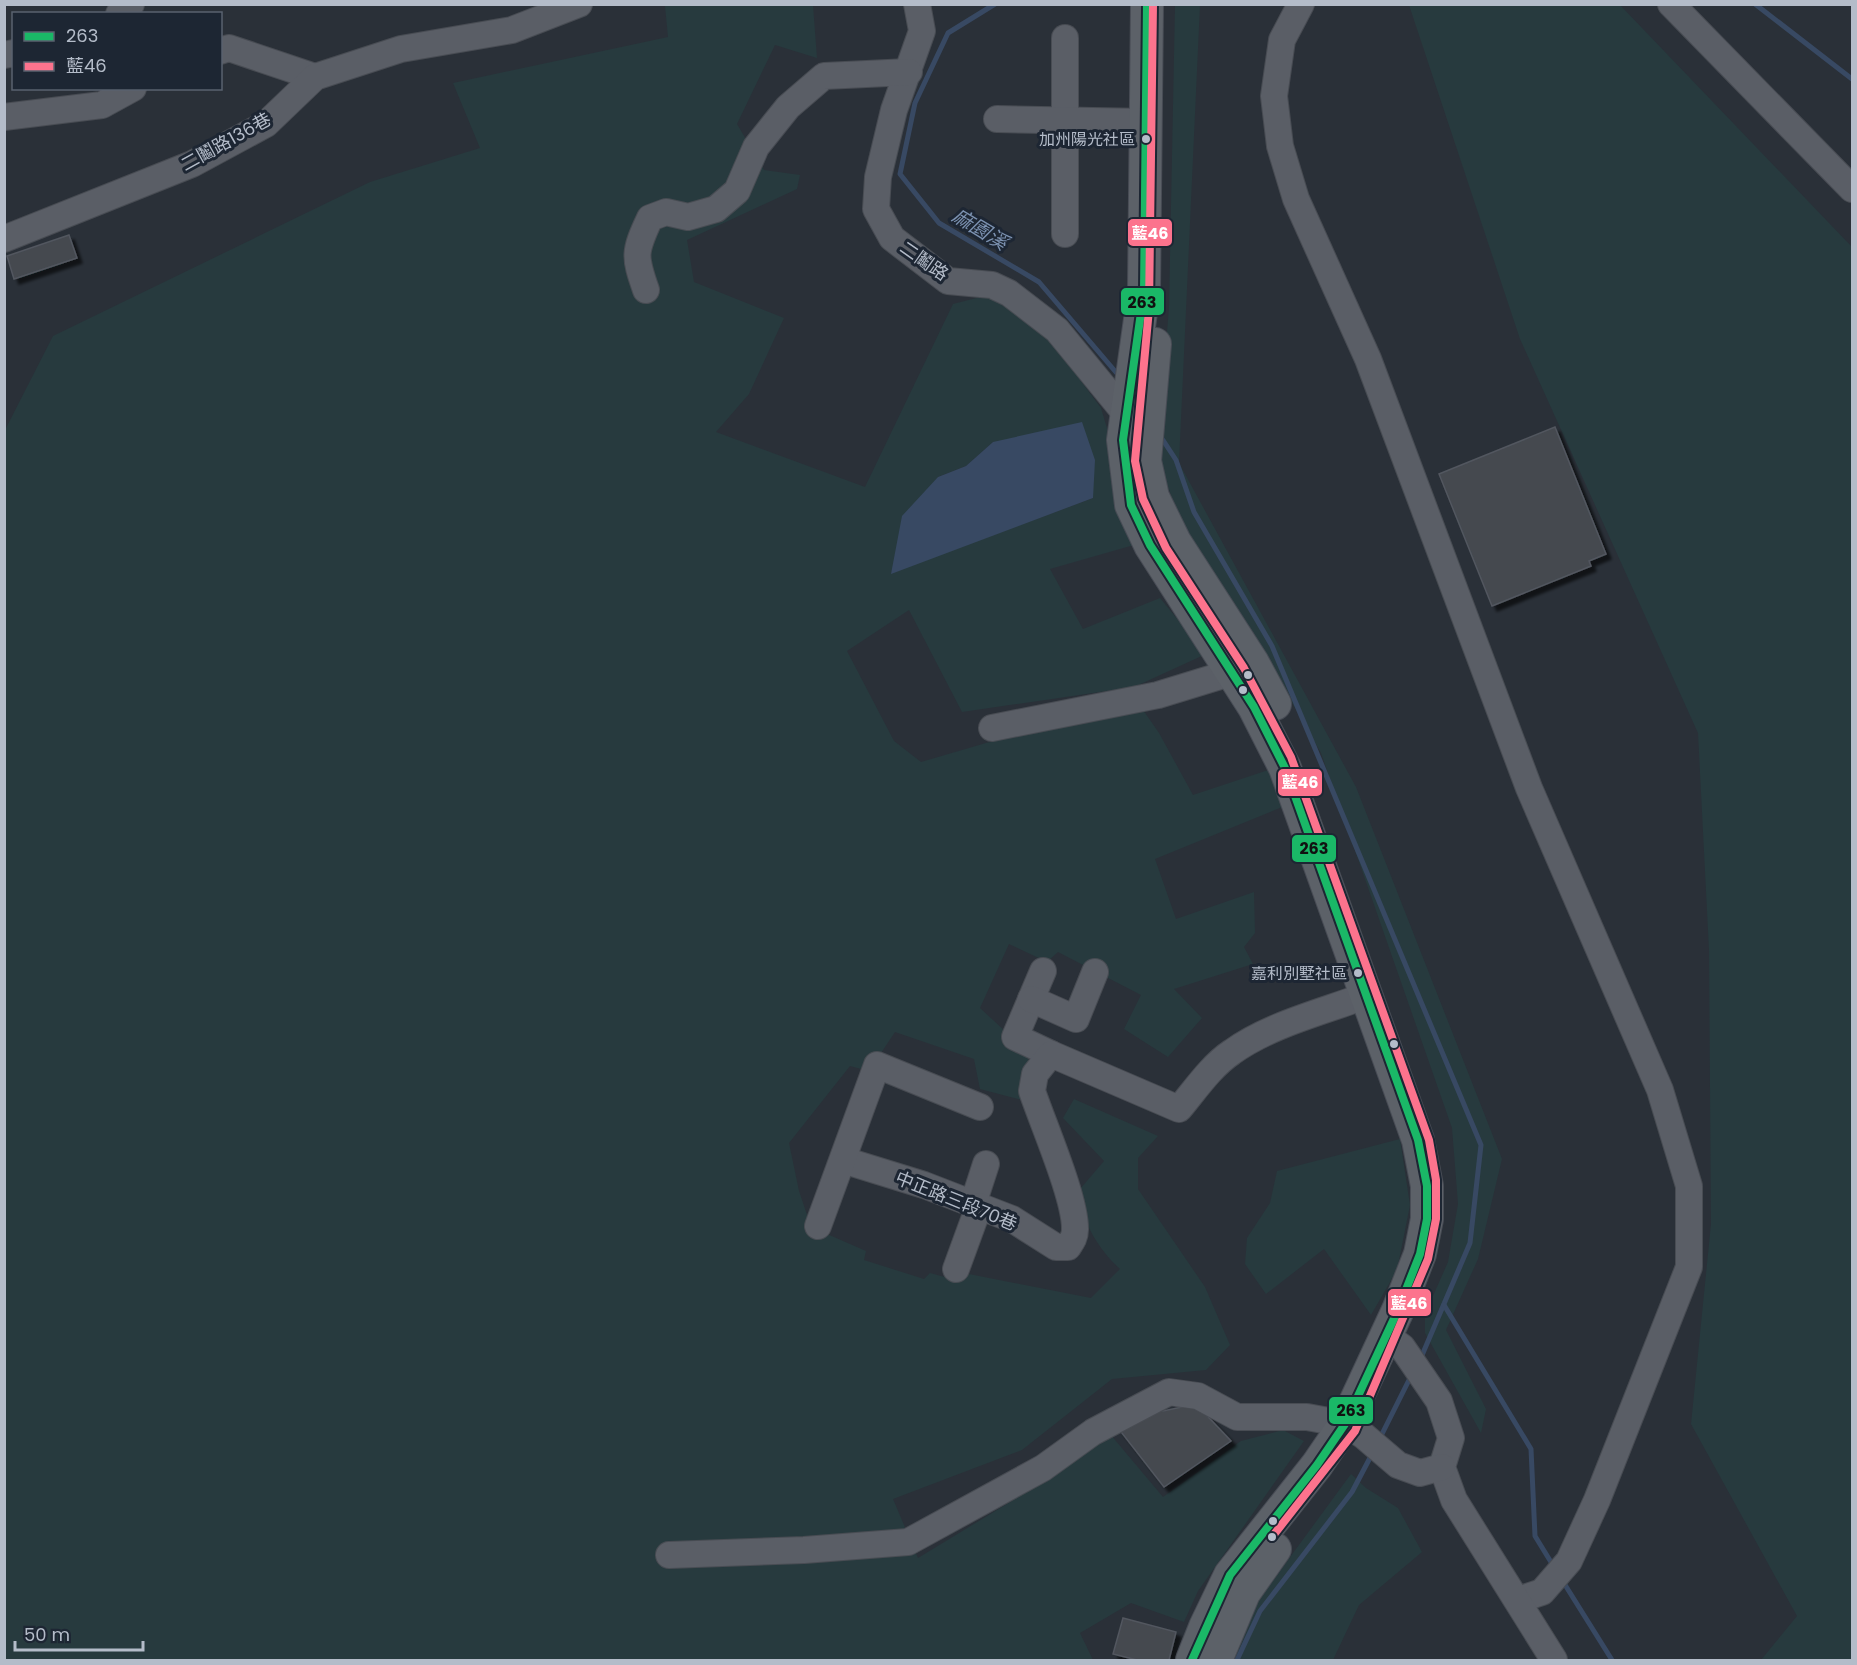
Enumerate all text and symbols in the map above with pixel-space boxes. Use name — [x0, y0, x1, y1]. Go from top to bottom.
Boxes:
legend — [12, 12, 222, 90]
text: 263 — [66, 23, 98, 48]
text: 藍46 — [66, 53, 107, 78]
street label: 二鬮路136巷 — [176, 106, 275, 177]
place label: 加州陽光社區 — [1039, 128, 1135, 151]
marker: 加州陽光社區 — [1140, 133, 1152, 145]
water label: 麻園溪 — [947, 202, 1015, 258]
line badge: 藍46 — [1127, 218, 1173, 247]
text: 藍46 — [1131, 222, 1169, 245]
street label: 二鬮路 — [895, 235, 954, 286]
line badge: 263 — [1120, 287, 1165, 316]
text: 263 — [1127, 291, 1157, 314]
unlabelled marker — [1242, 669, 1254, 681]
unlabelled marker — [1237, 684, 1249, 696]
line badge: 藍46 — [1277, 768, 1323, 797]
text: 藍46 — [1281, 771, 1319, 794]
line badge: 263 — [1291, 834, 1337, 863]
text: 263 — [1299, 837, 1329, 860]
place label: 嘉利別墅社區 — [1251, 962, 1347, 985]
marker: 嘉利別墅社區 — [1352, 967, 1364, 979]
unlabelled marker — [1388, 1038, 1400, 1050]
street label: 中正路三段70巷 — [892, 1165, 1021, 1236]
line badge: 藍46 — [1387, 1288, 1432, 1317]
text: 藍46 — [1390, 1292, 1428, 1315]
line badge: 263 — [1328, 1396, 1374, 1425]
text: 263 — [1336, 1399, 1366, 1422]
unlabelled marker — [1267, 1515, 1279, 1527]
unlabelled marker — [1266, 1531, 1278, 1543]
scale bar — [15, 1614, 142, 1652]
text: 50 m — [24, 1622, 70, 1647]

